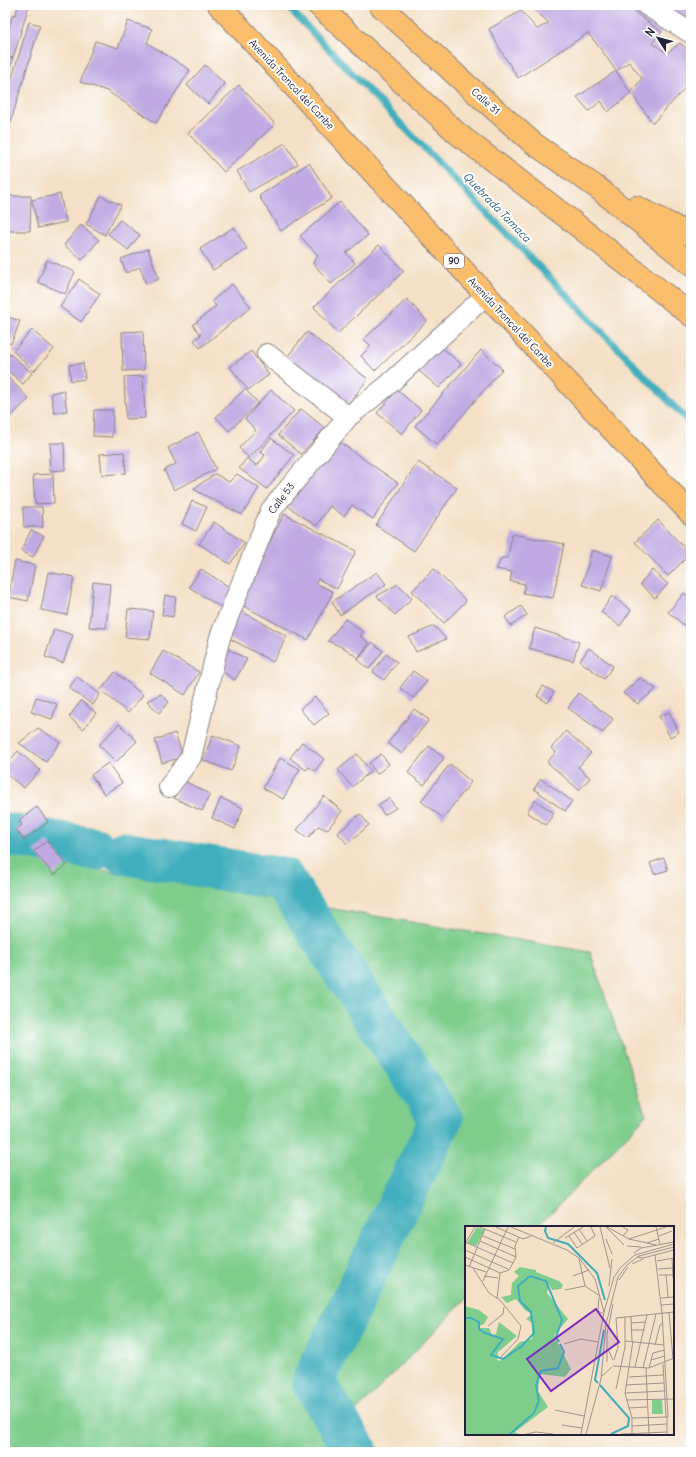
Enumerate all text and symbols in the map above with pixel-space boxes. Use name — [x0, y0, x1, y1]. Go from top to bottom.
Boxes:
north arrow — [638, 18, 678, 58]
text: N — [642, 25, 658, 39]
street label: Avenida Troncal del Caribe — [246, 36, 337, 132]
street label: Calle 31 — [469, 85, 503, 117]
water label: Quebrada Tamaca — [460, 169, 534, 245]
road number: 90 — [444, 254, 464, 268]
street label: Avenida Troncal del Caribe — [465, 274, 556, 370]
street label: Calle 53 — [265, 480, 298, 517]
inset map — [465, 1226, 674, 1435]

